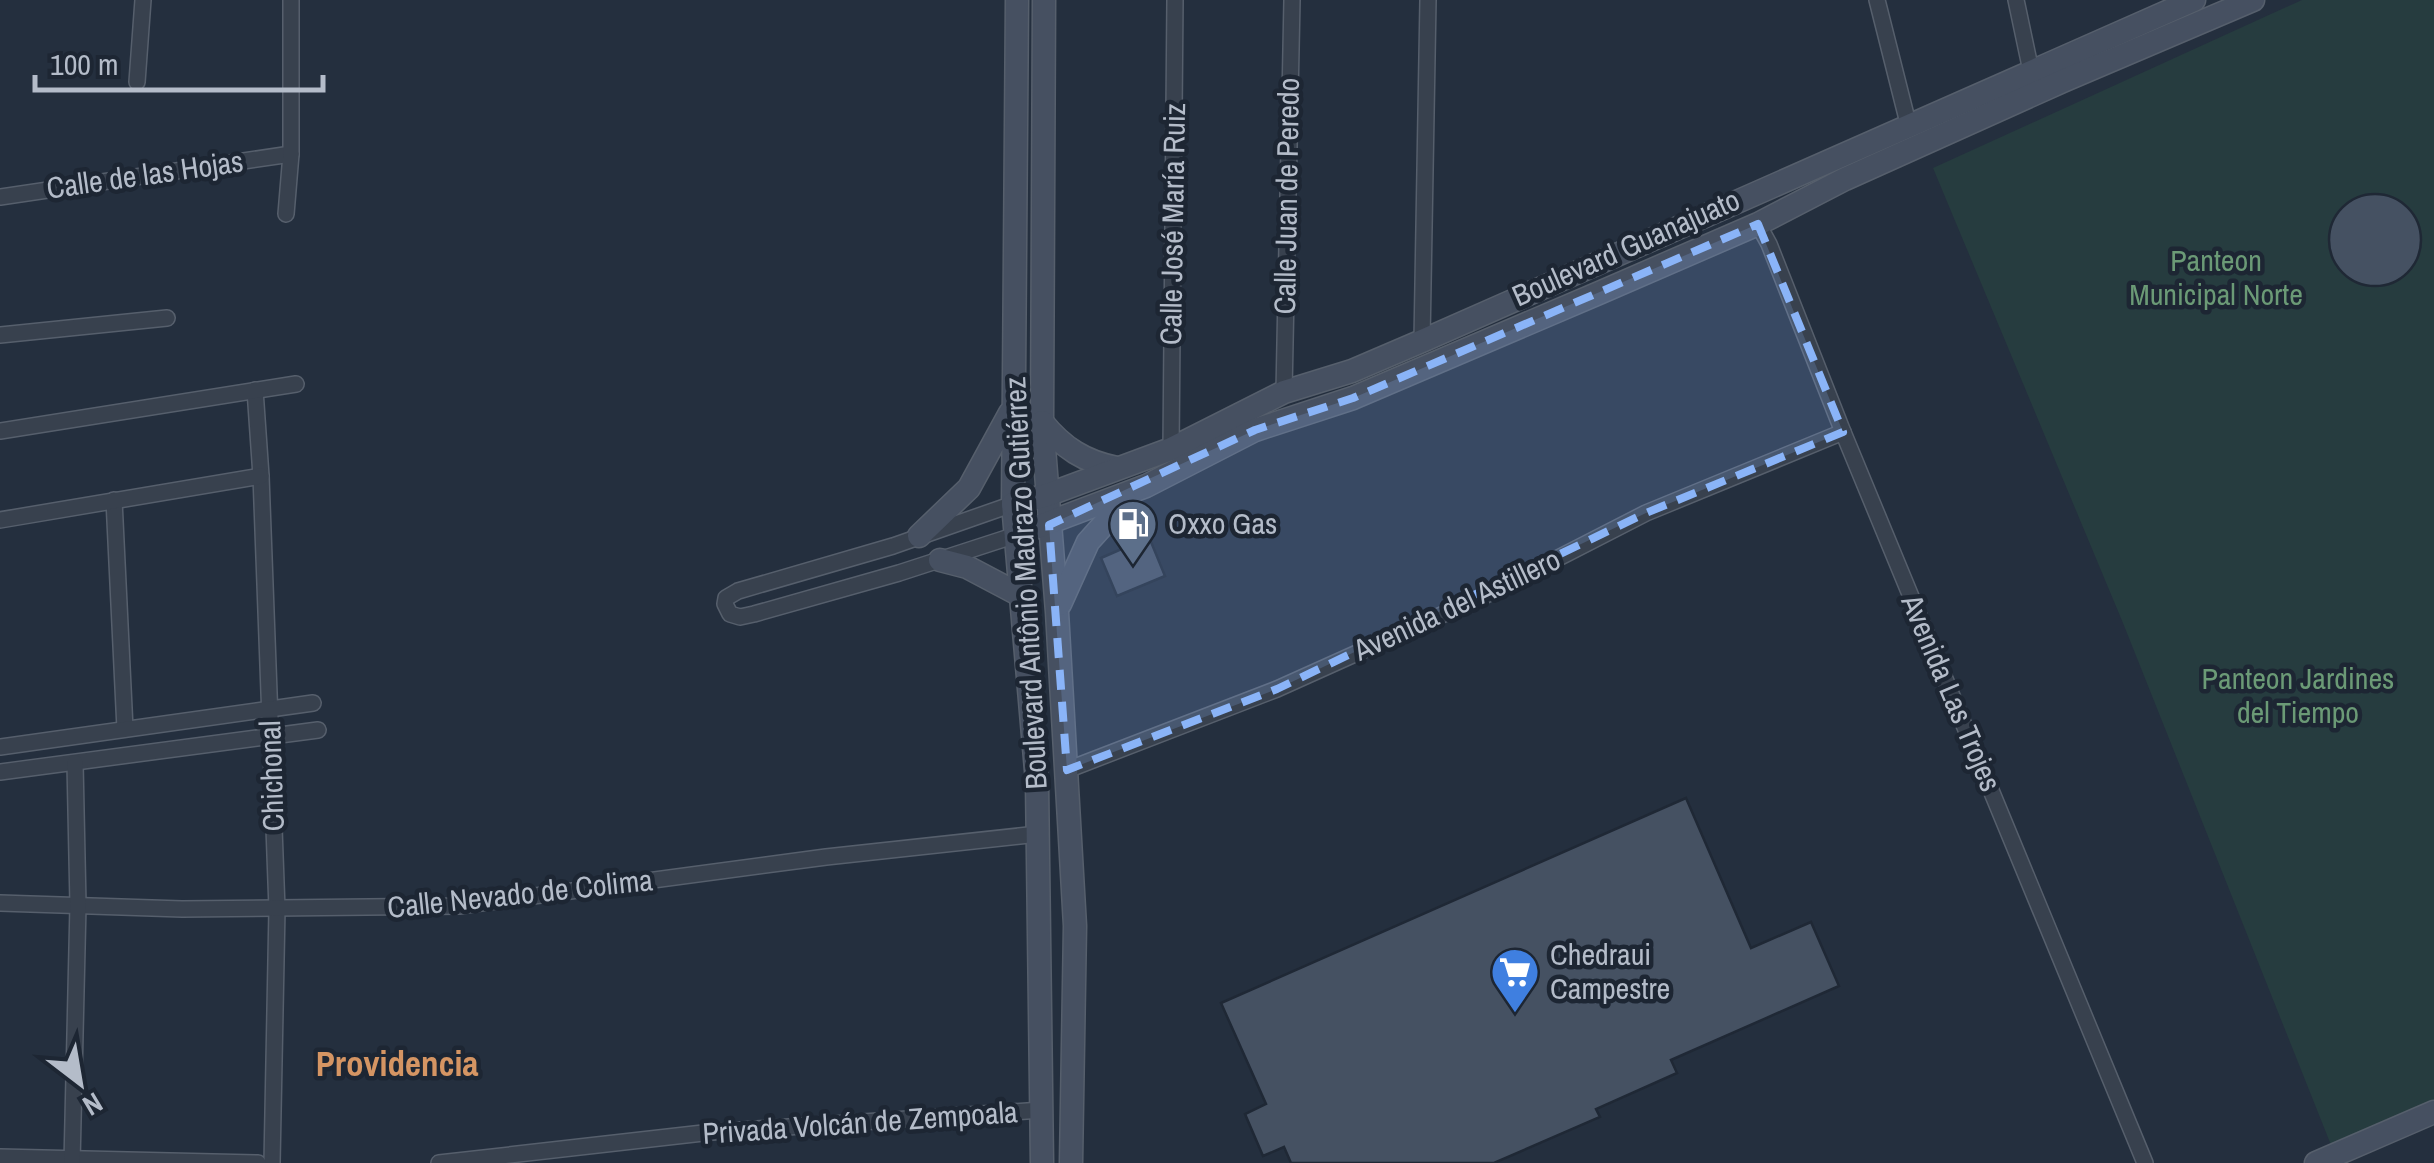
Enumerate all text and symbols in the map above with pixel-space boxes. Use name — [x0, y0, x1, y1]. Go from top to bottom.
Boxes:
scale bar — [35, 30, 322, 92]
text: 100 m — [50, 44, 118, 84]
street label: Calle Juan de Peredo — [1264, 77, 1308, 315]
street label: Calle José María Ruiz — [1150, 103, 1194, 345]
street label: Calle de las Hojas — [44, 140, 246, 208]
street label: Boulevard Guanajuato — [1506, 179, 1746, 315]
park label: Panteon Municipal Norte — [2129, 240, 2303, 314]
street label: Boulevard Antônio Madrazo Gutiérrez — [994, 376, 1056, 790]
fuel station icon: Oxxo Gas — [1107, 498, 1159, 566]
place label: Oxxo Gas — [1168, 503, 1277, 543]
street label: Avenida del Astillero — [1346, 539, 1566, 670]
street label: Avenida Las Trojes — [1892, 587, 2011, 797]
park label: Panteon Jardines del Tiempo — [2202, 658, 2394, 732]
street label: Chichonal — [249, 720, 293, 832]
street label: Calle Nevado de Colima — [385, 859, 655, 927]
place label: Chedraui Campestre — [1550, 934, 1670, 1008]
supermarket icon: Chedraui Campestre — [1489, 946, 1541, 1014]
north arrow — [30, 1033, 130, 1133]
district label: Providencia — [316, 1040, 478, 1087]
text: N — [76, 1084, 110, 1125]
street label: Privada Volcán de Zempoala — [701, 1091, 1019, 1153]

